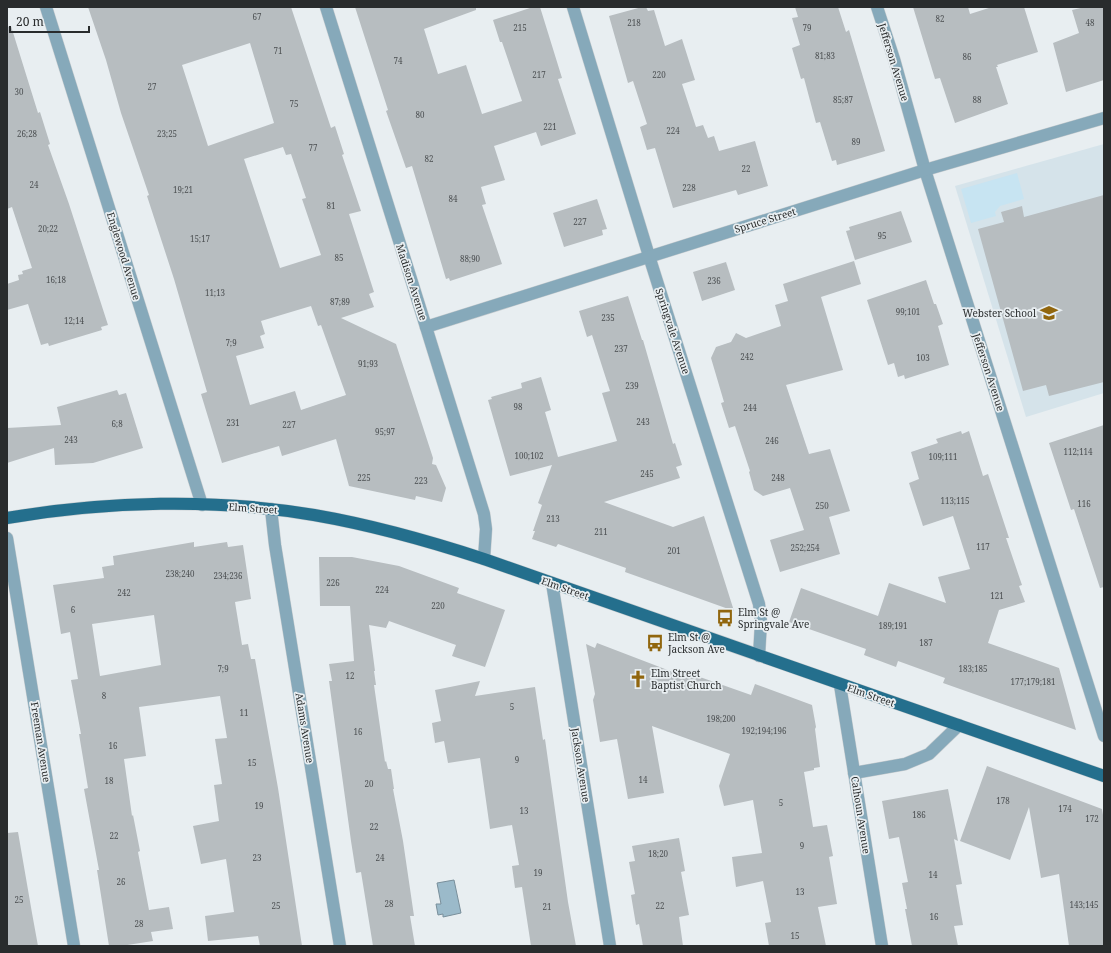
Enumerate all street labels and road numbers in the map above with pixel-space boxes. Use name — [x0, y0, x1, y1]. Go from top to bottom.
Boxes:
street label: Jefferson Avenue — [875, 20, 913, 103]
street label: Spruce Street — [733, 204, 798, 236]
street label: Englewood Avenue — [104, 210, 144, 302]
street label: Madison Avenue — [393, 242, 431, 322]
street label: Springvale Avenue — [653, 286, 693, 376]
street label: Jefferson Avenue — [969, 330, 1008, 413]
street label: Elm Street — [228, 499, 279, 517]
street label: Elm Street — [539, 573, 591, 603]
street label: Elm Street — [845, 680, 897, 710]
street label: Adams Avenue — [293, 692, 317, 764]
street label: Freeman Avenue — [28, 701, 54, 783]
street label: Jackson Avenue — [568, 726, 594, 803]
street label: Calhoun Avenue — [848, 775, 874, 855]

